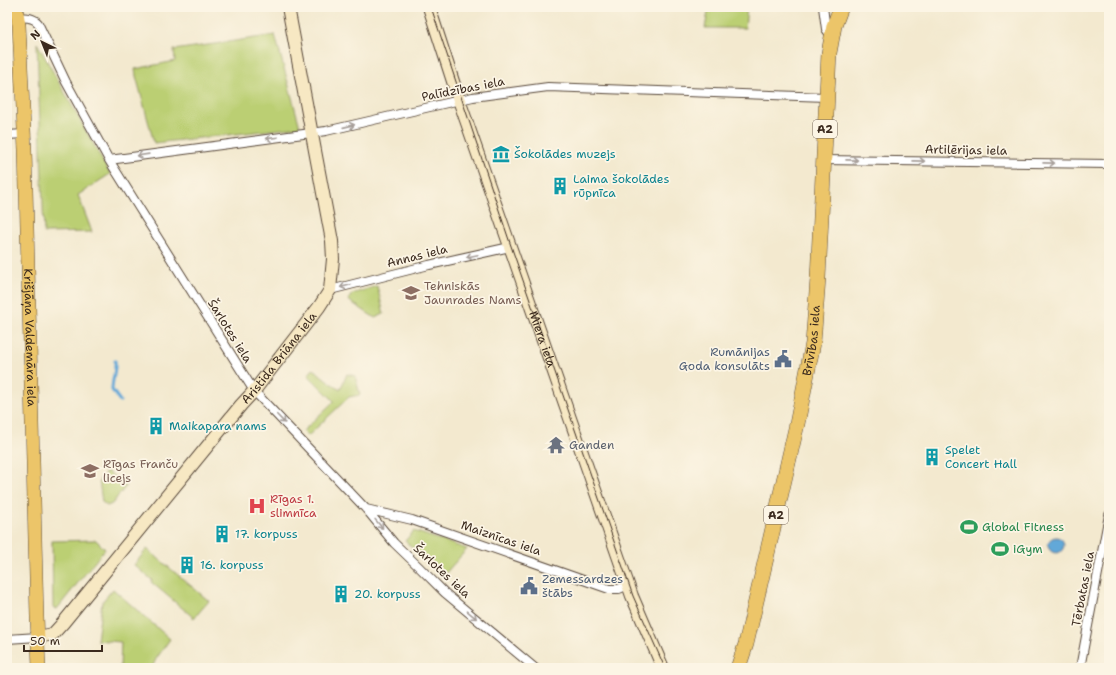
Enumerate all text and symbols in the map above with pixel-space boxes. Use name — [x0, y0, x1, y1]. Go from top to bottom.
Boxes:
north arrow — [22, 22, 62, 62]
text: N — [27, 26, 44, 44]
street label: Palīdzības iela — [420, 73, 506, 105]
road number: A2 — [813, 120, 837, 138]
one-way arrow — [342, 121, 355, 129]
one-way arrow — [266, 134, 279, 142]
street label: Artilērijas iela — [925, 141, 1008, 159]
museum icon: Šokolādes muzejs — [491, 144, 511, 164]
place label: Šokolādes muzejs — [514, 146, 616, 162]
one-way arrow — [137, 151, 150, 159]
one-way arrow — [845, 156, 858, 164]
one-way arrow — [912, 157, 925, 165]
one-way arrow — [1042, 159, 1055, 167]
place label: Laima šokolādes rūpnīca — [573, 171, 669, 201]
building icon: Laima šokolādes rūpnīca — [550, 176, 570, 196]
street label: Annas iela — [385, 241, 449, 271]
one-way arrow — [466, 252, 479, 260]
street label: Krišjāņa Valdemāra iela — [20, 268, 40, 407]
place label: Tehniskās Jaunrades Nams — [424, 278, 522, 308]
one-way arrow — [340, 283, 353, 290]
school or university icon: Tehniskās Jaunrades Nams — [401, 283, 421, 303]
street label: Šarlotes iela — [204, 296, 256, 366]
street label: Brīvības iela — [799, 304, 824, 377]
street label: Aristida Briāna iela — [238, 308, 320, 408]
street label: Miera iela — [525, 309, 560, 370]
place label: Rumānijas Goda konsulāts — [679, 344, 770, 374]
public building icon: Rumānijas Goda konsulāts — [773, 349, 793, 369]
one-way arrow — [276, 414, 285, 424]
building icon: Maikapara nams — [146, 416, 166, 436]
place label: Maikapara nams — [169, 418, 267, 434]
temple icon: Ganden — [546, 435, 566, 455]
place label: Ganden — [569, 437, 614, 453]
place label: Spelet Concert Hall — [945, 442, 1017, 472]
building icon: Spelet Concert Hall — [922, 447, 942, 467]
place label: Rīgas Franču licejs — [103, 456, 178, 486]
school or university icon: Rīgas Franču licejs — [80, 461, 100, 481]
place label: Rīgas 1. slimnīca — [270, 491, 317, 521]
hospital icon: Rīgas 1. slimnīca — [247, 496, 267, 516]
road number: A2 — [764, 506, 788, 524]
street label: Maiznīcas iela — [459, 517, 544, 559]
sports icon: Global Fitness — [959, 517, 979, 537]
one-way arrow — [374, 519, 383, 530]
place label: Global Fitness — [982, 519, 1064, 535]
building icon: 17. korpuss — [212, 524, 232, 544]
place label: 17. korpuss — [235, 526, 298, 542]
sports icon: iGym — [990, 539, 1010, 559]
street label: Šarlotes iela — [410, 541, 474, 602]
place label: iGym — [1013, 541, 1043, 557]
street label: Tērbatas iela — [1068, 549, 1098, 628]
building icon: 16. korpuss — [177, 555, 197, 575]
place label: 16. korpuss — [200, 557, 264, 573]
place label: Zemessardzes štābs — [542, 571, 623, 601]
public building icon: Zemessardzes štābs — [519, 576, 539, 596]
building icon: 20. korpuss — [331, 584, 351, 604]
place label: 20. korpuss — [354, 586, 421, 602]
one-way arrow — [466, 611, 477, 620]
scale bar — [24, 627, 102, 653]
text: 50 m — [30, 633, 60, 649]

